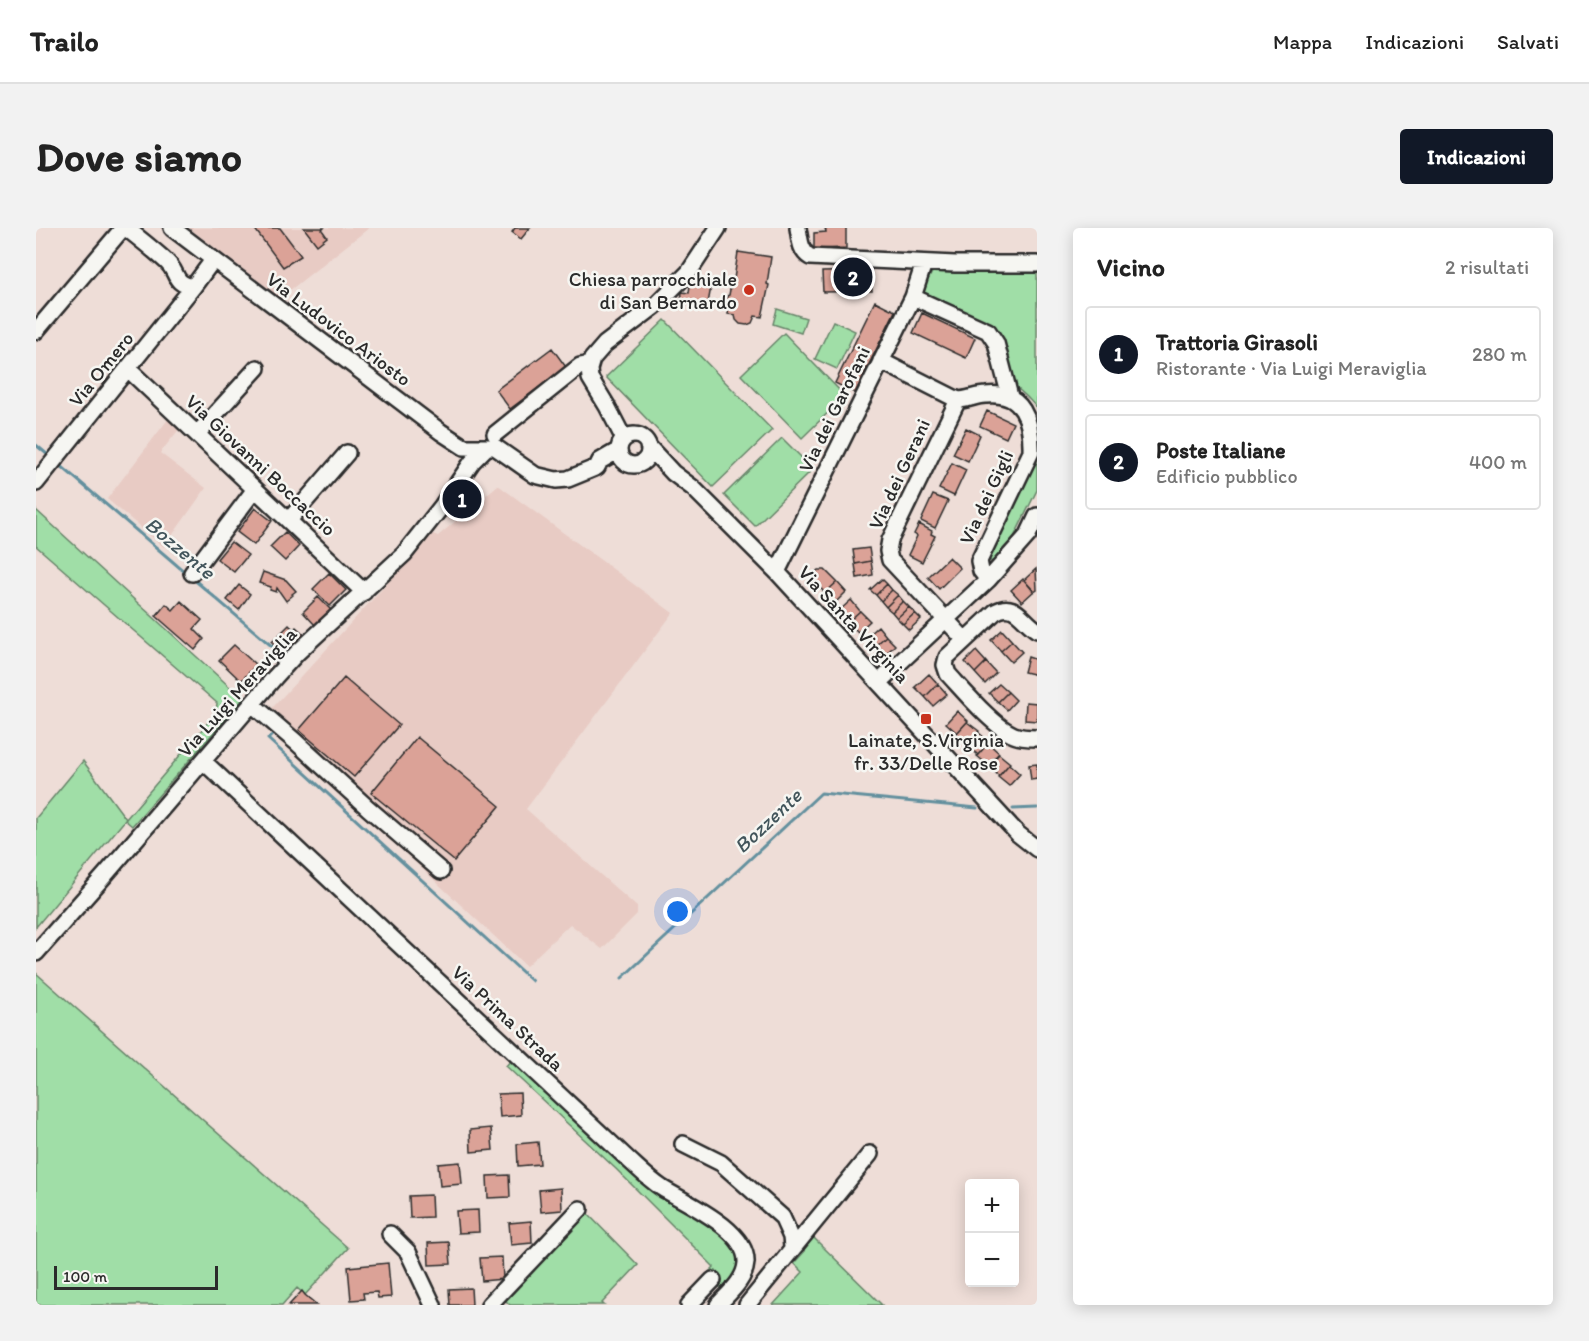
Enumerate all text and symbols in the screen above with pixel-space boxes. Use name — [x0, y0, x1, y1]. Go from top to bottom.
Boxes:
text: Trailo — [30, 24, 99, 58]
text: Mappa — [1273, 29, 1332, 54]
text: Indicazioni — [1365, 29, 1464, 54]
text: Salvati — [1497, 29, 1559, 54]
button: Indicazioni — [1400, 129, 1553, 184]
text: Dove siamo — [36, 131, 242, 182]
text: Vicino — [1097, 251, 1165, 283]
pin: 2 — [834, 254, 872, 300]
text: 2 risultati — [1445, 255, 1529, 279]
street label: Via Ludovico Ariosto — [262, 267, 416, 391]
place label: Chiesa parrocchiale di San Bernardo — [569, 267, 737, 314]
marker: Chiesa parrocchiale di San Bernardo — [742, 283, 756, 297]
street label: Via Omero — [63, 326, 139, 412]
text: Trattoria Girasoli — [1156, 329, 1318, 356]
street label: Via dei Garofani — [793, 342, 875, 476]
text: 1 — [1114, 342, 1123, 366]
text: 280 m — [1472, 342, 1527, 366]
text: Ristorante · Via Luigi Meraviglia — [1156, 356, 1427, 380]
street label: Via Giovanni Boccaccio — [181, 389, 341, 541]
street label: Via dei Gerani — [863, 415, 935, 533]
text: Poste Italiane — [1156, 437, 1286, 464]
street label: Via dei Gigli — [954, 446, 1018, 548]
text: 2 — [1113, 450, 1124, 474]
text: 400 m — [1469, 450, 1527, 474]
text: Edificio pubblico — [1156, 464, 1298, 488]
pin: 1 — [442, 476, 482, 522]
water label: Bozzente — [140, 511, 221, 585]
street label: Via Santa Virginia — [793, 560, 915, 688]
street label: Via Luigi Meraviglia — [172, 622, 302, 762]
marker: Lainate, S.Virginia fr. 33/Delle Rose — [919, 712, 933, 726]
place label: Lainate, S.Virginia fr. 33/Delle Rose — [848, 728, 1004, 775]
water label: Bozzente — [729, 782, 807, 858]
your location — [663, 897, 692, 926]
street label: Via Prima Strada — [447, 960, 569, 1076]
map controls — [965, 1179, 1019, 1287]
button: + — [965, 1179, 1019, 1233]
button: − — [965, 1233, 1019, 1287]
scale bar — [54, 1263, 218, 1290]
text: 100 m — [63, 1267, 107, 1286]

